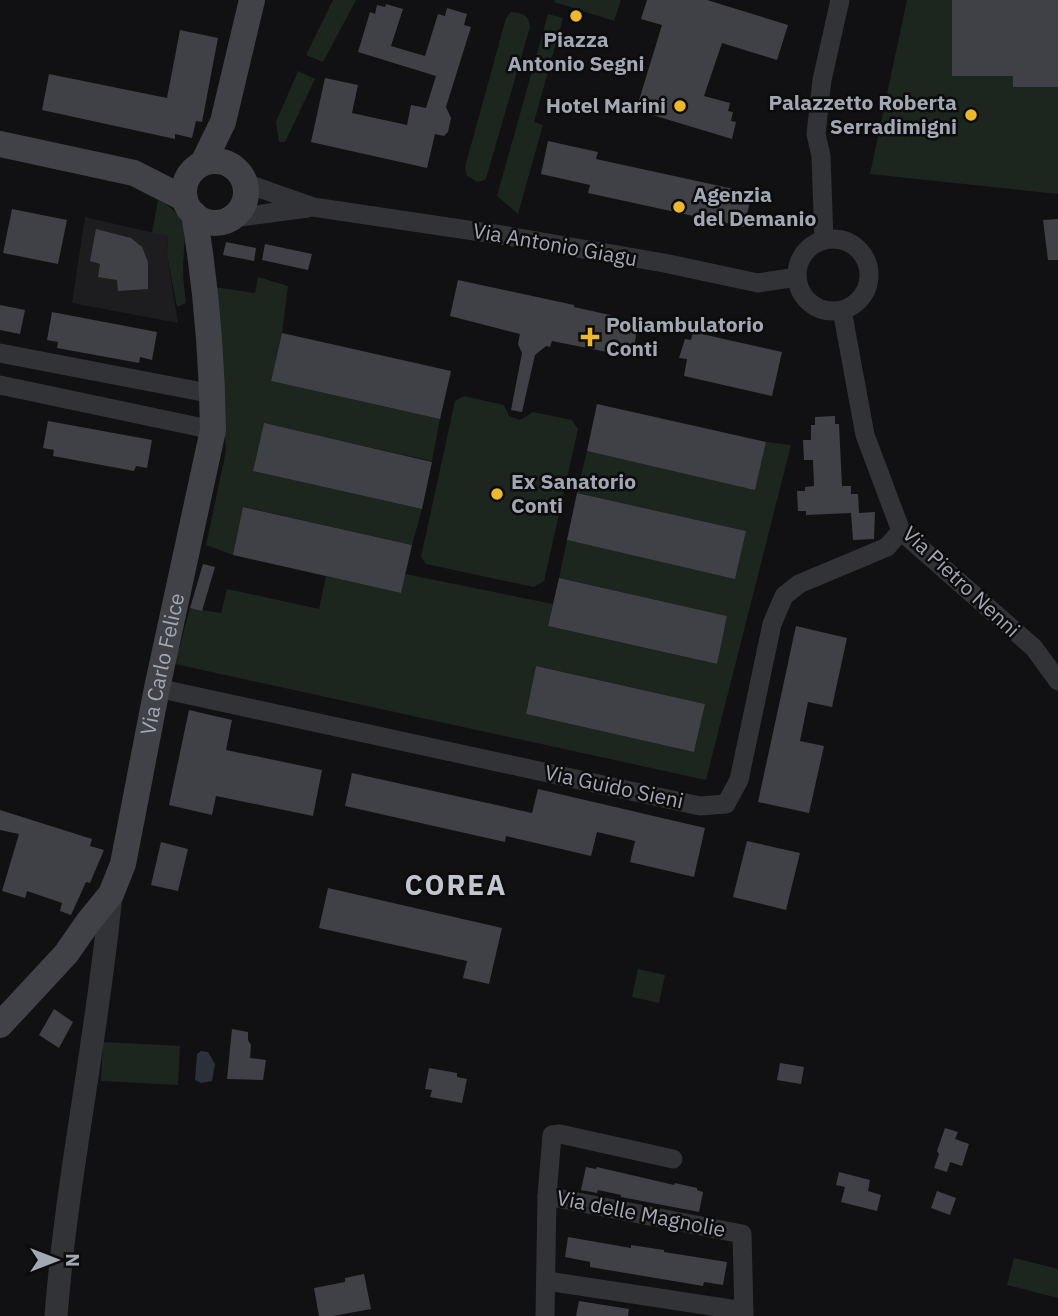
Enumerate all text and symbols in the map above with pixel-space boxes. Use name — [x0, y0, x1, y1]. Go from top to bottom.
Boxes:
marker: Piazza Antonio Segni — [568, 8, 584, 24]
place label: Piazza Antonio Segni — [507, 25, 645, 77]
place label: Palazzetto Roberta Serradimigni — [768, 88, 957, 140]
place label: Hotel Marini — [546, 91, 666, 119]
marker: Hotel Marini — [672, 98, 688, 114]
marker: Palazzetto Roberta Serradimigni — [963, 107, 979, 123]
place label: Agenzia del Demanio — [693, 180, 817, 232]
marker: Agenzia del Demanio — [671, 199, 687, 215]
street label: Via Antonio Giagu — [471, 216, 640, 272]
place label: Poliambulatorio Conti — [606, 310, 764, 362]
marker: Poliambulatorio Conti — [580, 327, 600, 347]
place label: Ex Sanatorio Conti — [511, 467, 636, 519]
marker: Ex Sanatorio Conti — [489, 486, 505, 502]
street label: Via Pietro Nenni — [897, 520, 1026, 643]
street label: Via Carlo Felice — [133, 590, 190, 737]
street label: Via Guido Sieni — [542, 758, 686, 814]
district label: COREA — [405, 866, 507, 903]
street label: Via delle Magnolie — [554, 1183, 728, 1243]
north arrow — [21, 1225, 91, 1295]
text: N — [61, 1253, 85, 1267]

